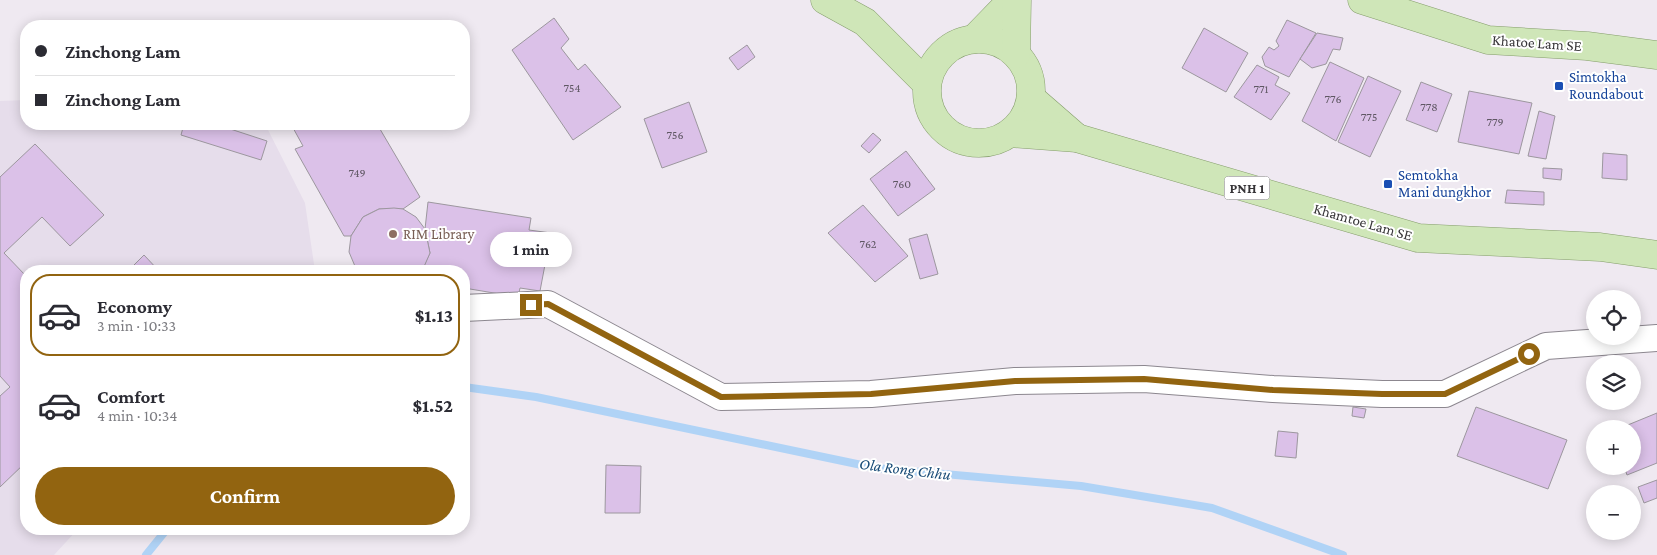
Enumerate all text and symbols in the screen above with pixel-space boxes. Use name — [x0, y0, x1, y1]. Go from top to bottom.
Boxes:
street label: Khatoe Lam SE — [1492, 32, 1582, 54]
text: Zinchong Lam — [65, 41, 181, 62]
place label: Simtokha Roundabout — [1569, 69, 1645, 102]
marker: Simtokha Roundabout — [1553, 80, 1565, 92]
house number: 754 — [563, 81, 581, 95]
house number: 771 — [1253, 82, 1269, 96]
text: Zinchong Lam — [65, 89, 181, 110]
house number: 776 — [1324, 92, 1342, 106]
house number: 778 — [1420, 100, 1438, 114]
house number: 775 — [1361, 110, 1377, 124]
house number: 779 — [1486, 115, 1504, 129]
house number: 756 — [666, 128, 684, 142]
house number: 749 — [348, 166, 366, 180]
place label: Semtokha Mani dungkhor — [1398, 167, 1492, 201]
house number: 760 — [893, 177, 911, 191]
road number: PNH 1 — [1224, 177, 1270, 200]
marker: Semtokha Mani dungkhor — [1382, 178, 1394, 190]
street label: Khamtoe Lam SE — [1312, 200, 1414, 244]
place label: RIM Library — [403, 226, 475, 243]
marker: RIM Library — [387, 228, 399, 240]
callout: 1 min — [490, 232, 572, 268]
house number: 762 — [860, 237, 877, 251]
text: 1 min — [513, 241, 549, 258]
map controls — [1586, 290, 1641, 540]
button: locate — [1586, 290, 1641, 345]
icon: car — [37, 293, 82, 338]
route end — [520, 294, 542, 316]
text: Economy — [97, 296, 172, 317]
text: $1.13 — [415, 305, 453, 326]
text: 3 min · 10:33 — [97, 317, 176, 334]
route start — [1518, 343, 1540, 365]
button: layers — [1586, 355, 1641, 410]
icon: car — [37, 383, 82, 428]
text: Comfort — [97, 386, 165, 407]
text: $1.52 — [412, 395, 453, 416]
text: 4 min · 10:34 — [97, 407, 177, 424]
button: + — [1586, 420, 1641, 475]
water label: Ola Rong Chhu — [858, 455, 952, 484]
button: Confirm — [35, 467, 455, 525]
button: − — [1586, 485, 1641, 540]

